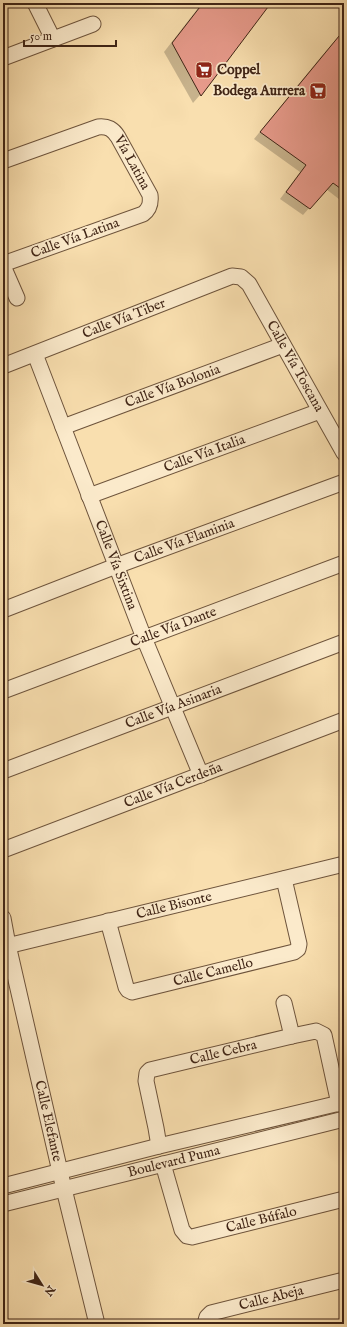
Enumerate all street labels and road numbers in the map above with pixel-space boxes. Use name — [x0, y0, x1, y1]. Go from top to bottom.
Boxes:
street label: Vía Latina — [109, 131, 155, 194]
street label: Calle Vía Latina — [28, 213, 123, 262]
street label: Calle Vía Tiber — [80, 294, 168, 343]
street label: Calle Vía Toscana — [262, 317, 328, 416]
street label: Calle Vía Bolonia — [123, 360, 224, 412]
street label: Calle Vía Italia — [161, 430, 248, 477]
street label: Calle Vía Flaminia — [132, 514, 238, 568]
street label: Calle Vía Sixtina — [91, 518, 142, 613]
street label: Calle Vía Dante — [128, 602, 220, 651]
street label: Calle Vía Asinaria — [123, 680, 225, 733]
street label: Calle Vía Cerdeña — [121, 758, 226, 812]
street label: Calle Bisonte — [134, 887, 214, 923]
street label: Calle Camello — [171, 953, 255, 991]
street label: Calle Cebra — [188, 1036, 260, 1069]
street label: Calle Elefante — [30, 1079, 67, 1164]
street label: Boulevard Puma — [126, 1141, 223, 1182]
street label: Calle Búfalo — [224, 1202, 299, 1237]
street label: Calle Abeja — [237, 1281, 306, 1315]

